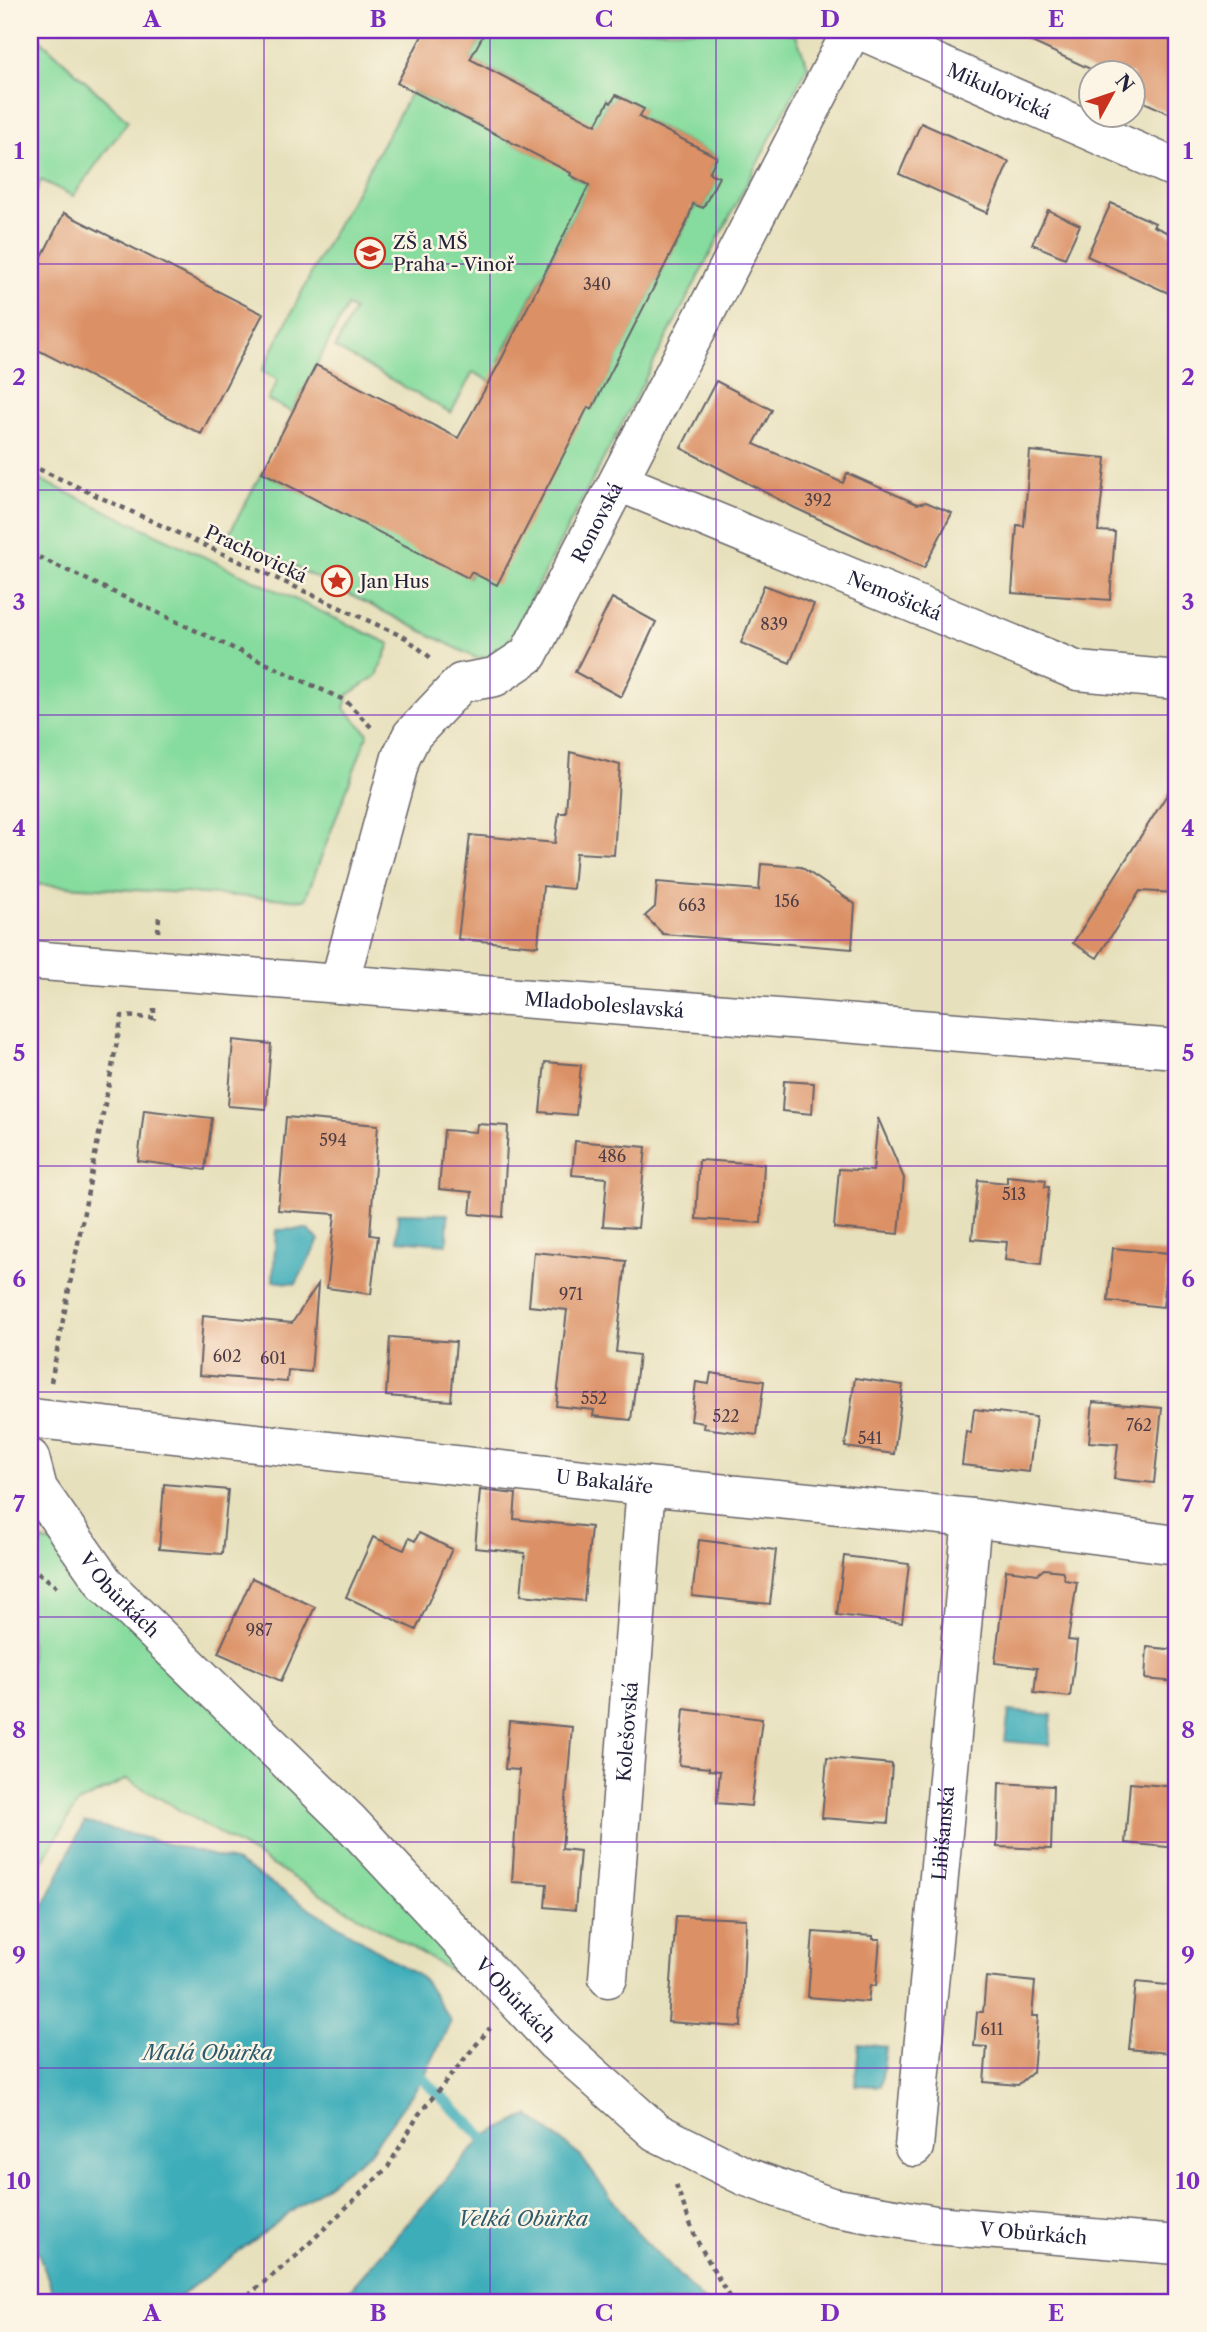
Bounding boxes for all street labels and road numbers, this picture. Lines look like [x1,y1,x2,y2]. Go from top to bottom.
street label: Mikulovická [944,58,1055,124]
street label: Ronovská [566,478,627,566]
street label: Prachovická [201,520,311,588]
street label: Nemošická [844,566,945,625]
street label: Mladoboleslavská [524,987,685,1022]
street label: U Bakaláře [555,1465,654,1498]
street label: V Obůrkách [74,1547,164,1642]
street label: Kolešovská [612,1681,642,1783]
street label: Libišanská [927,1785,959,1882]
street label: V Obůrkách [470,1952,561,2047]
street label: V Obůrkách [978,2217,1088,2249]

